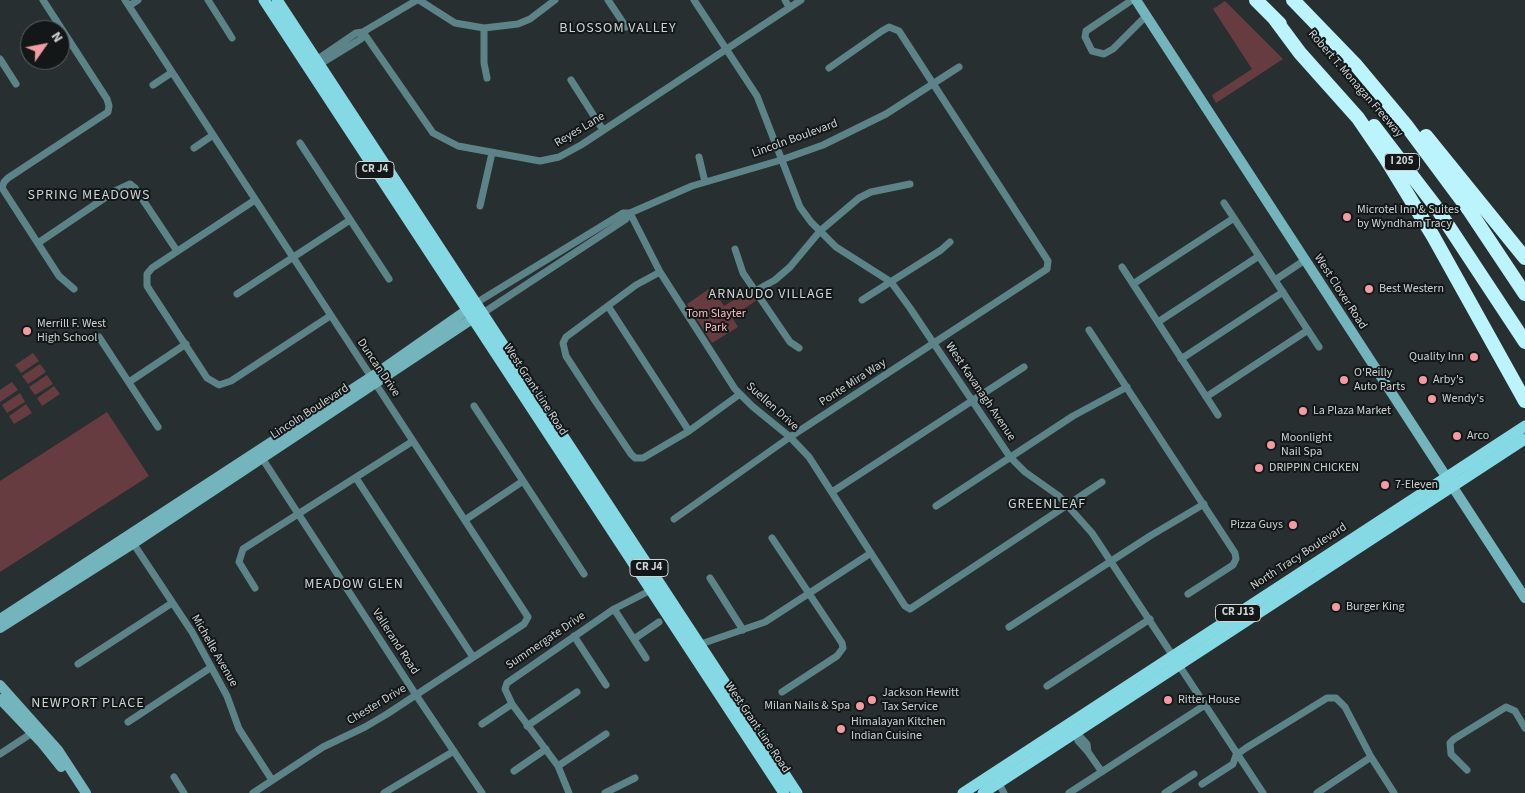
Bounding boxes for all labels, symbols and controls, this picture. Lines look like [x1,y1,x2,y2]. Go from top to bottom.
north arrow [20,20,70,70]
district label: BLOSSOM VALLEY [558,21,678,37]
street label: Robert T. Monagan Freeway [1304,27,1406,141]
text: N [46,28,68,47]
street label: Reyes Lane [552,109,608,151]
street label: Lincoln Boulevard [750,117,840,161]
road number: I 205 [1384,154,1420,170]
road number: CR J4 [356,162,394,178]
district label: SPRING MEADOWS [26,188,152,204]
place label: Microtel Inn & Suites by Wyndham Tracy [1357,203,1459,231]
marker: Microtel Inn & Suites by Wyndham Tracy [1341,211,1353,223]
street label: West Clover Road [1310,252,1370,332]
place label: Best Western [1379,282,1444,296]
marker: Best Western [1363,283,1375,295]
district label: ARNAUDO VILLAGE [707,287,835,303]
park label: Tom Slayter Park [686,307,746,335]
place label: Merrill F. West High School [37,317,106,345]
marker: Merrill F. West High School [21,325,33,337]
street label: Duncan Drive [353,336,403,400]
street label: West Kavanagh Avenue [942,340,1018,444]
street label: West Grant Line Road [500,341,570,439]
place label: Quality Inn [1409,350,1464,364]
marker: Quality Inn [1468,351,1480,363]
street label: Ponte Mira Way [817,356,889,410]
place label: O'Reilly Auto Parts [1354,366,1405,394]
place label: Arby's [1433,373,1464,387]
marker: O'Reilly Auto Parts [1338,374,1350,386]
marker: Arby's [1417,374,1429,386]
street label: Suellen Drive [743,380,801,434]
street label: Lincoln Boulevard [268,381,352,443]
place label: Wendy's [1442,392,1484,406]
marker: Wendy's [1426,393,1438,405]
place label: La Plaza Market [1313,404,1391,418]
marker: La Plaza Market [1297,405,1309,417]
place label: Arco [1467,429,1489,443]
marker: Arco [1451,430,1463,442]
place label: Moonlight Nail Spa [1281,431,1332,459]
marker: Moonlight Nail Spa [1265,439,1277,451]
place label: DRIPPIN CHICKEN [1269,461,1359,475]
marker: DRIPPIN CHICKEN [1253,462,1265,474]
place label: 7-Eleven [1395,478,1438,492]
marker: 7-Eleven [1379,479,1391,491]
district label: GREENLEAF [1007,497,1087,513]
place label: Pizza Guys [1230,518,1283,532]
marker: Pizza Guys [1287,519,1299,531]
street label: North Tracy Boulevard [1248,520,1350,594]
road number: CR J4 [630,560,668,576]
district label: MEADOW GLEN [303,577,405,593]
place label: Burger King [1346,600,1405,614]
marker: Burger King [1330,601,1342,613]
road number: CR J13 [1216,604,1260,622]
street label: Vallerand Road [368,606,422,678]
street label: Summergate Drive [503,609,589,673]
street label: Michelle Avenue [187,612,241,690]
street label: West Grant Line Road [721,680,793,776]
street label: Chester Drive [345,682,409,728]
place label: Jackson Hewitt Tax Service [882,686,959,714]
place label: Ritter House [1178,693,1240,707]
marker: Jackson Hewitt Tax Service [866,694,878,706]
marker: Ritter House [1162,694,1174,706]
district label: NEWPORT PLACE [30,696,146,712]
place label: Milan Nails & Spa [764,699,850,713]
marker: Milan Nails & Spa [854,700,866,712]
place label: Himalayan Kitchen Indian Cuisine [851,715,946,743]
marker: Himalayan Kitchen Indian Cuisine [835,723,847,735]

